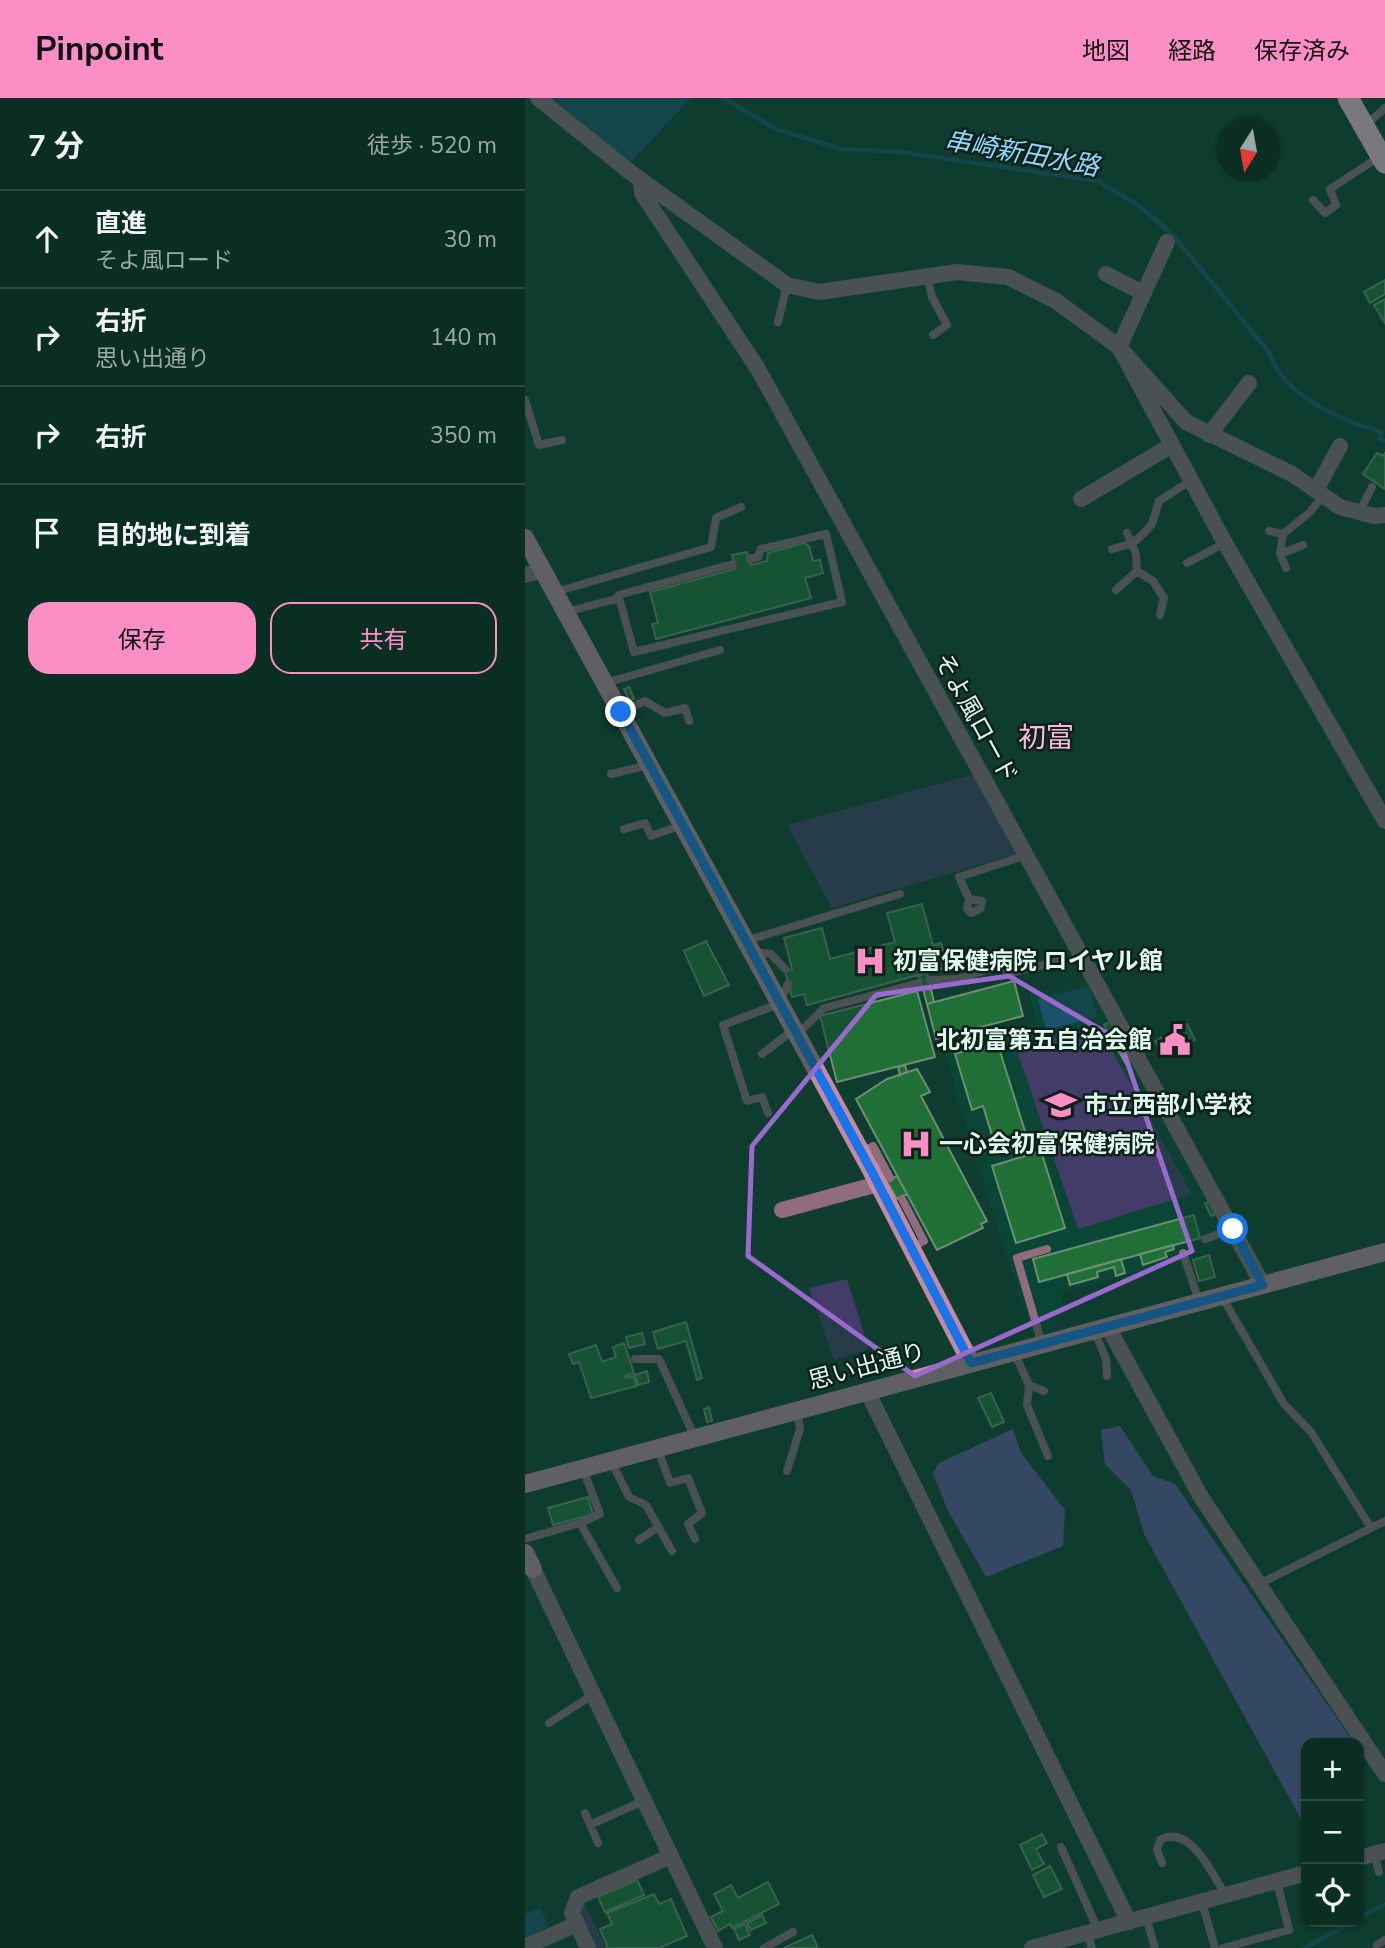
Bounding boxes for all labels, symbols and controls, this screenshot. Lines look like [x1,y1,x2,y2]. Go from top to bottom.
text: Pinpoint [35,27,163,72]
text: 地図 [1082,35,1130,67]
text: 経路 [1168,35,1216,67]
text: 保存済み [1254,35,1350,67]
north arrow [1217,119,1280,182]
water label: 串崎新田水路 [942,123,1104,185]
text: 7 分 [28,126,84,167]
text: 徒歩 · 520 m [367,130,497,161]
text: 直進 [95,206,147,241]
icon: ahead [28,220,66,258]
text: 30 m [444,224,497,255]
text: そよ風ロード [95,245,233,276]
text: 右折 [95,304,147,339]
icon: right [28,318,66,356]
text: 140 m [430,322,497,353]
text: 思い出通り [95,343,210,374]
icon: right [28,416,66,454]
text: 右折 [95,420,147,455]
text: 350 m [430,420,497,451]
icon: arrive [28,514,66,552]
text: 目的地に到着 [95,518,251,553]
button: 保存 [28,602,256,674]
button: 共有 [270,602,497,674]
street label: そよ風ロード [927,647,1025,789]
route end [605,696,636,727]
district label: 初富 [1018,719,1074,757]
hospital icon: 初富保健病院 ロイヤル館 [853,944,887,978]
place label: 初富保健病院 ロイヤル館 [893,945,1163,977]
public building icon: 北初富第五自治会館 [1158,1023,1192,1057]
place label: 北初富第五自治会館 [936,1024,1152,1056]
school or university icon: 市立西部小学校 [1044,1088,1078,1122]
place label: 市立西部小学校 [1084,1089,1252,1121]
hospital icon: 一心会初富保健病院 [899,1127,933,1161]
place label: 一心会初富保健病院 [939,1128,1155,1160]
route start [1217,1213,1248,1244]
street label: 思い出通り [805,1335,929,1397]
map controls [1301,1738,1364,1927]
button: + [1301,1738,1364,1801]
button: − [1301,1801,1364,1864]
button: locate [1301,1864,1364,1927]

